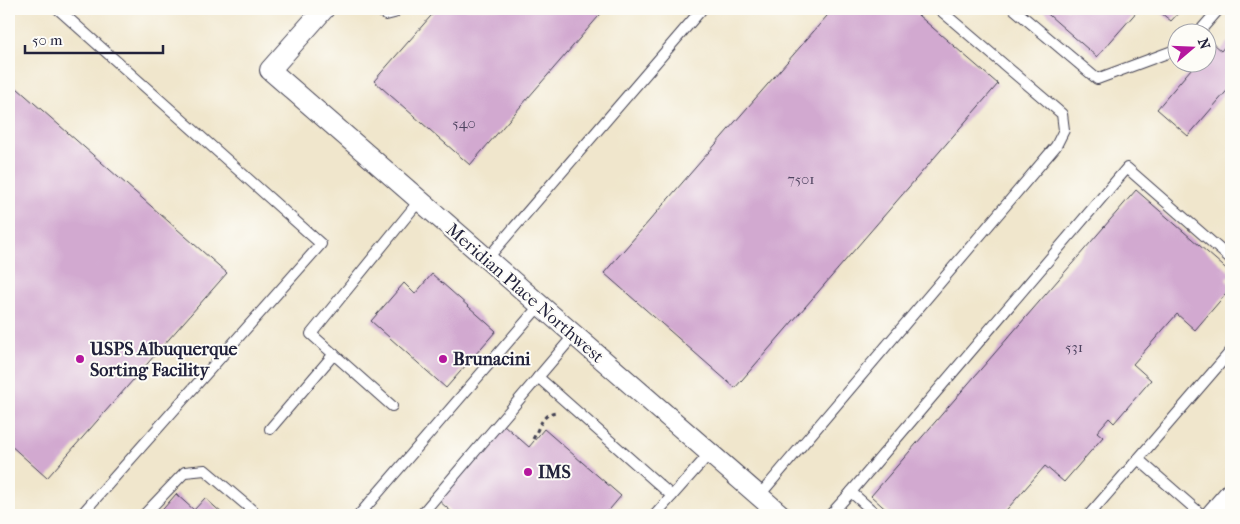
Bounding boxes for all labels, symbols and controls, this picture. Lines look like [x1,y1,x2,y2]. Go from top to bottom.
scale bar [25,22,162,54]
north arrow [1168,22,1218,72]
text: 50 m [32,31,63,49]
text: N [1194,36,1214,52]
house number: 540 [452,114,476,132]
house number: 7501 [787,170,815,188]
street label: Meridian Place Northwest [442,219,608,368]
house number: 531 [1065,338,1083,356]
place label: USPS Albuquerque Sorting Facility [89,339,238,381]
place label: Brunacini [453,349,531,370]
marker: USPS Albuquerque Sorting Facility [74,353,86,365]
marker: Brunacini [437,353,449,365]
place label: IMS [538,462,571,483]
marker: IMS [522,466,534,478]

